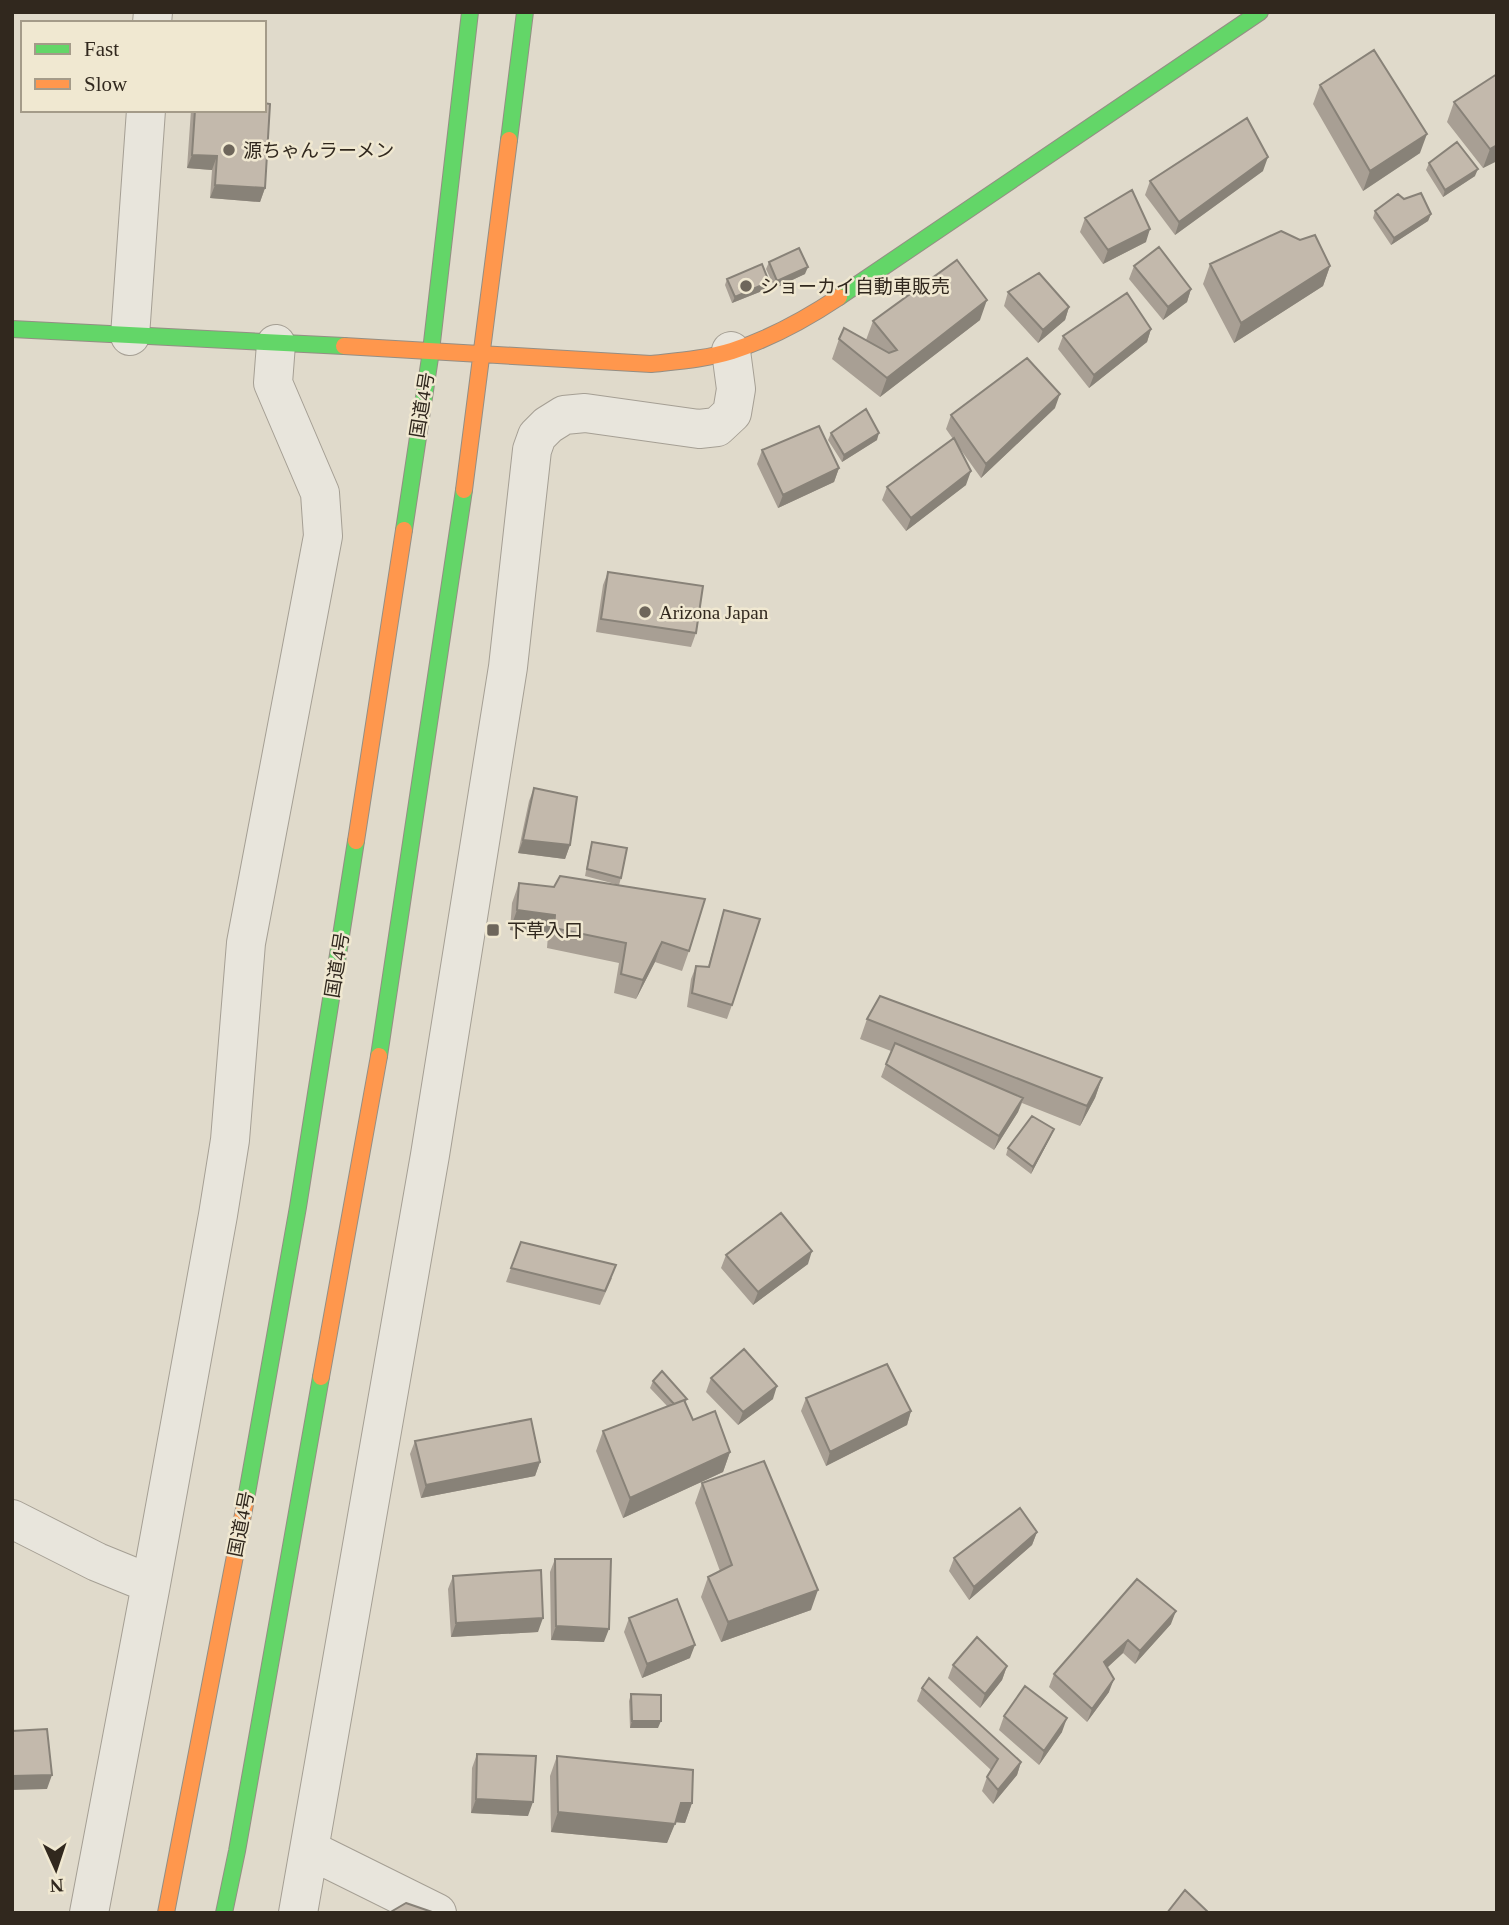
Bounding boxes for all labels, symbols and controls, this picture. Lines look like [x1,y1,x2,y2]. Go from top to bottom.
legend [21,21,266,112]
text: Fast [84,37,119,61]
text: Slow [84,72,128,96]
place label: 源ちゃんラーメン [243,140,394,161]
marker: 源ちゃんラーメン [221,142,237,158]
place label: ショーカイ自動車販売 [760,276,950,297]
marker: ショーカイ自動車販売 [738,278,754,294]
street label: 国道4号 [406,371,438,439]
place label: Arizona Japan [659,602,769,623]
marker: Arizona Japan [637,604,653,620]
place label: 下草入口 [507,920,583,941]
marker: 下草入口 [485,922,501,938]
street label: 国道4号 [321,931,353,999]
street label: 国道4号 [224,1489,258,1559]
north arrow [21,1834,91,1904]
text: N [49,1875,64,1896]

